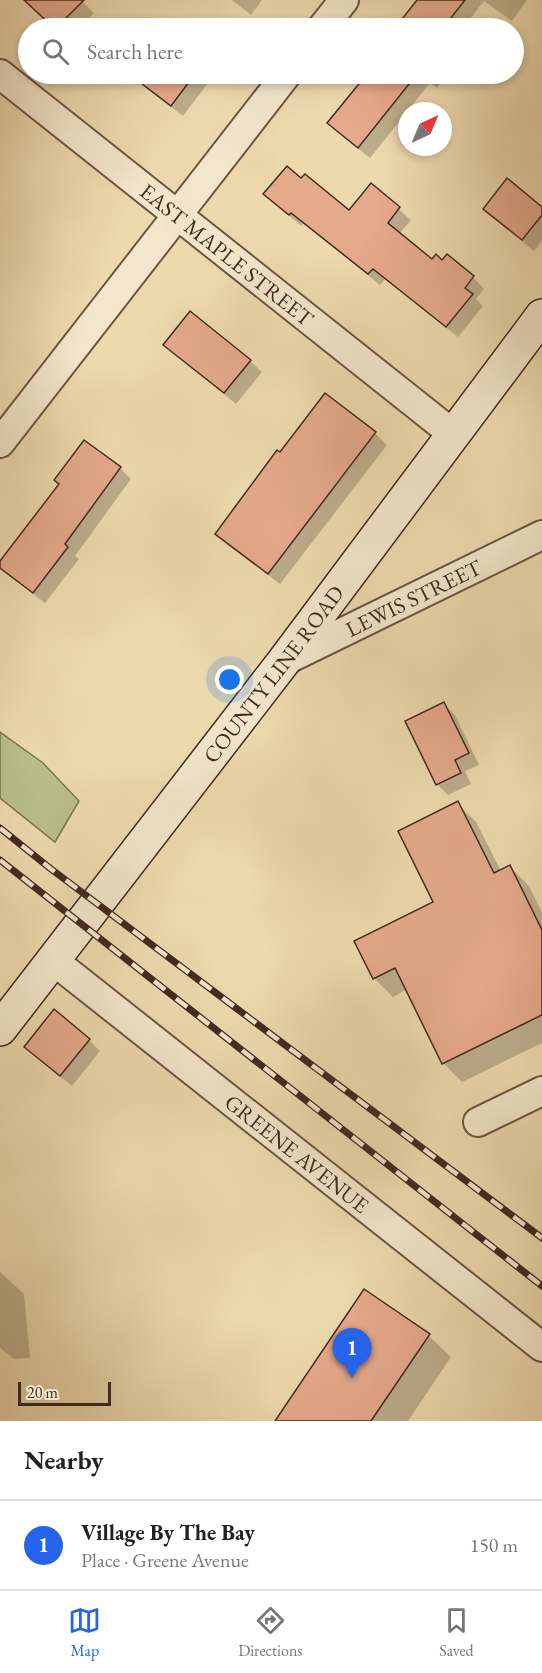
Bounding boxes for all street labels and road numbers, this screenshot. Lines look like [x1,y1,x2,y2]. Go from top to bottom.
street label: EAST MAPLE STREET [134,176,320,333]
street label: LEWIS STREET [341,552,486,643]
street label: COUNTY LINE ROAD [196,579,350,769]
street label: GREENE AVENUE [219,1087,375,1219]

